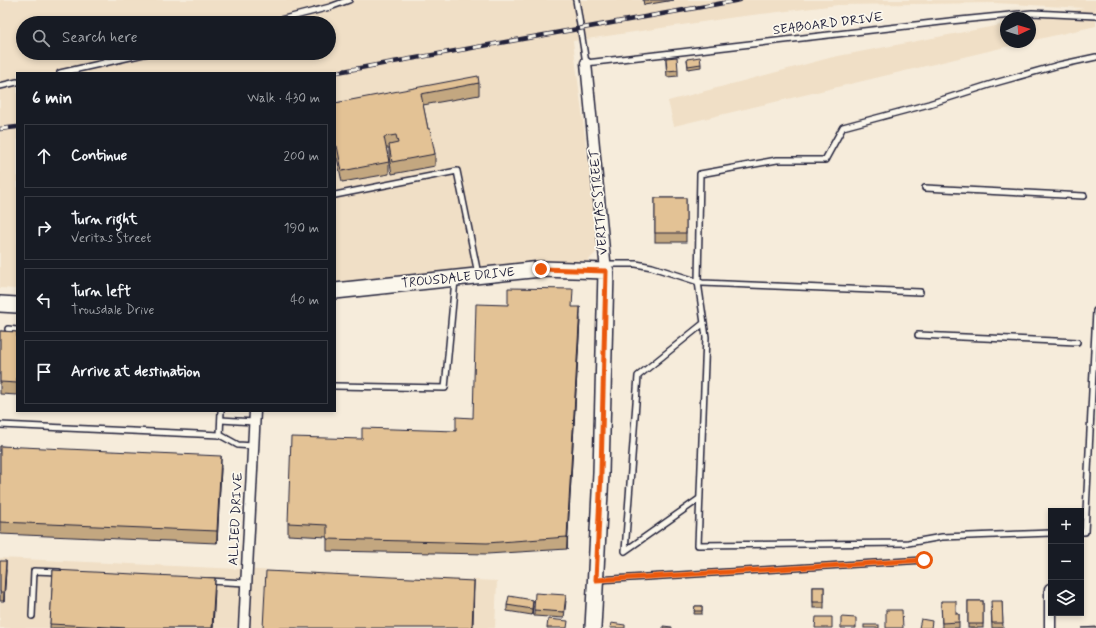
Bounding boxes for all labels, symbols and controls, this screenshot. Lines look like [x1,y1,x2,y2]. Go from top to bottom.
street label: SEABOARD DRIVE [772,9,884,39]
north arrow [1000,12,1036,48]
search box [16,16,336,60]
icon: search [30,27,52,49]
text: Search here [62,28,138,48]
text: 6 min [32,87,72,109]
text: Walk · 430 m [247,90,320,107]
icon: ahead [33,145,55,167]
text: Continue [71,146,127,166]
street label: VERITAS STREET [586,147,612,255]
text: 200 m [284,148,319,165]
text: Turn right [71,210,138,230]
icon: right [33,217,55,239]
text: 190 m [284,220,319,237]
text: Veritas Street [71,230,151,247]
route end [532,260,550,278]
street label: TROUSDALE DRIVE [401,264,516,292]
text: Turn left [71,282,131,302]
icon: left [33,289,55,311]
text: 40 m [290,292,319,309]
text: Trousdale Drive [71,302,154,319]
icon: arrive [33,361,55,383]
text: Arrive at destination [71,362,200,382]
street label: ALLIED DRIVE [225,472,247,566]
map controls [1048,508,1084,616]
button: + [1048,508,1084,544]
button: − [1048,544,1084,580]
route start [915,551,933,569]
button: layers [1048,580,1084,616]

